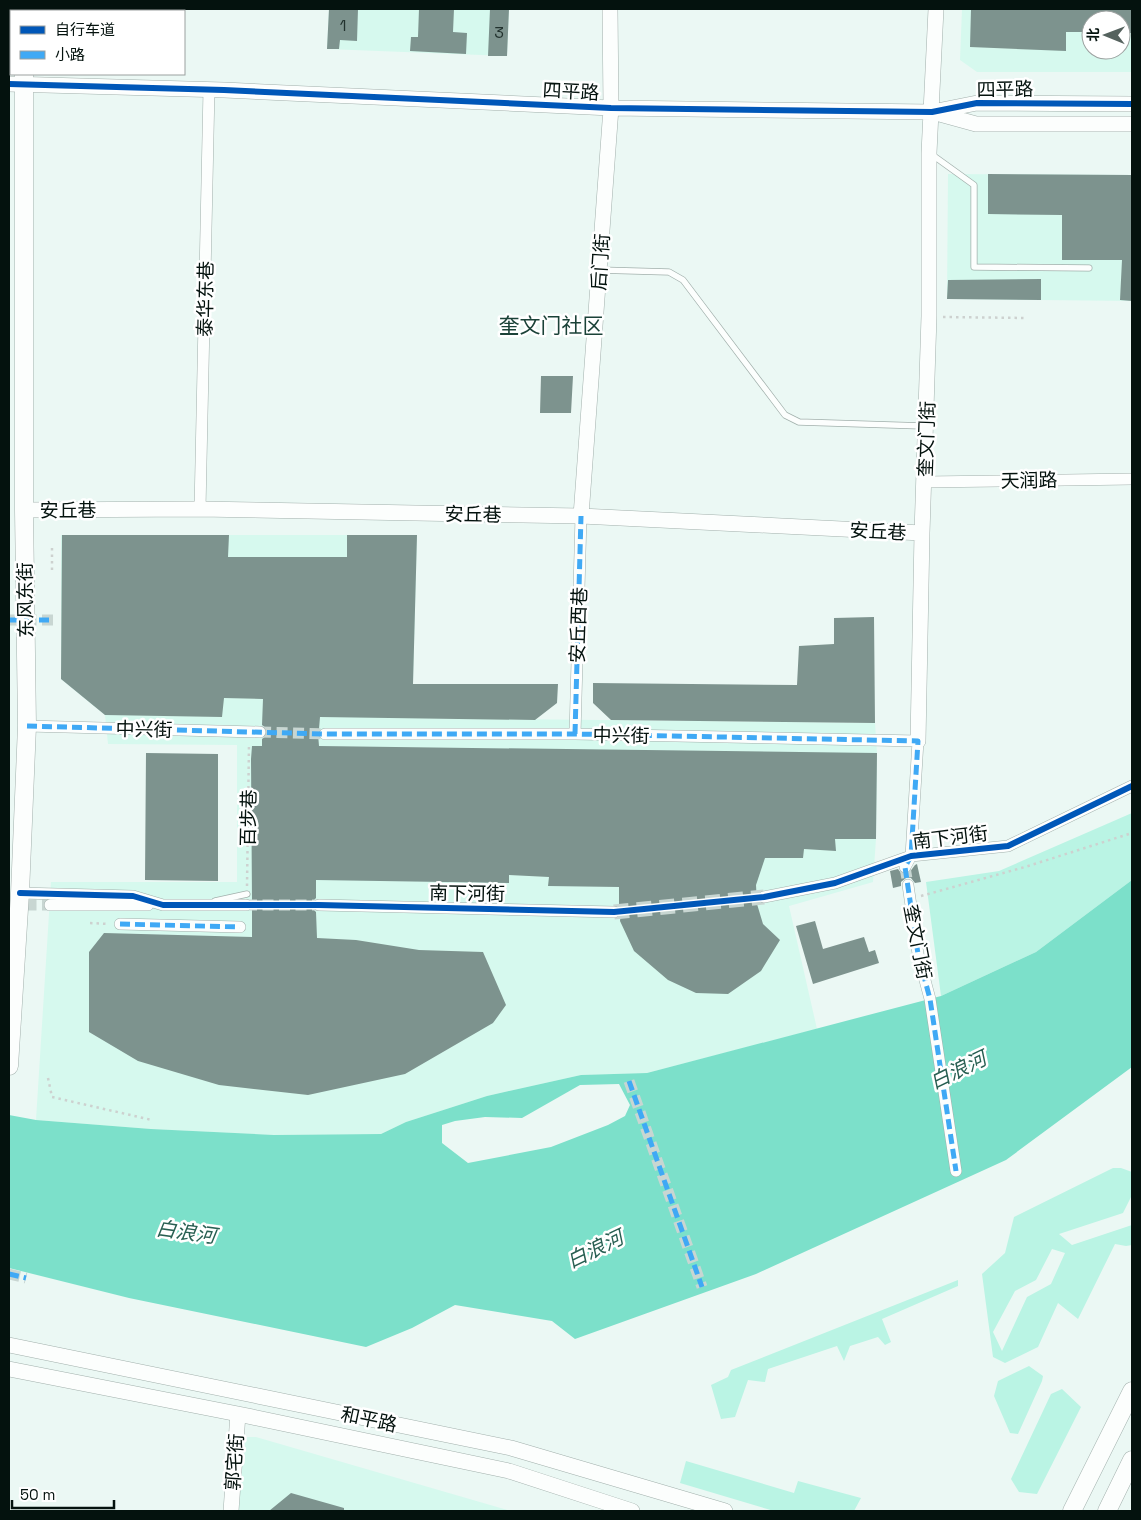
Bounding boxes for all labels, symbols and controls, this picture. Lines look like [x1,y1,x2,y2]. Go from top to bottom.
legend [10,10,185,75]
north arrow [1081,10,1131,60]
house number: 1 [340,15,346,36]
text: 自行车道 [55,20,115,39]
house number: 3 [494,22,504,43]
text: 北 [1084,28,1102,42]
text: 小路 [55,45,85,64]
street label: 四平路 [976,77,1034,102]
street label: 四平路 [542,78,600,105]
street label: 后门街 [586,233,615,291]
street label: 泰华东巷 [192,261,219,337]
district label: 奎文门社区 [499,312,604,339]
street label: 奎文门街 [913,401,940,477]
street label: 天润路 [1000,468,1058,493]
street label: 安丘巷 [39,498,97,523]
street label: 安丘巷 [444,502,502,527]
street label: 安丘巷 [849,518,907,545]
street label: 东风东街 [12,562,39,638]
street label: 安丘西巷 [565,587,592,663]
street label: 中兴街 [115,717,173,742]
street label: 中兴街 [592,723,650,748]
street label: 百步巷 [236,789,261,847]
street label: 南下河街 [911,820,989,855]
street label: 南下河街 [429,880,505,907]
street label: 奎文门街 [898,902,937,982]
water label: 白浪河 [925,1043,994,1095]
water label: 白浪河 [154,1215,221,1250]
water label: 白浪河 [562,1222,631,1274]
street label: 和平路 [338,1401,399,1438]
street label: 郭宅街 [220,1433,249,1491]
scale bar [12,1478,115,1510]
text: 50 m [20,1485,55,1504]

